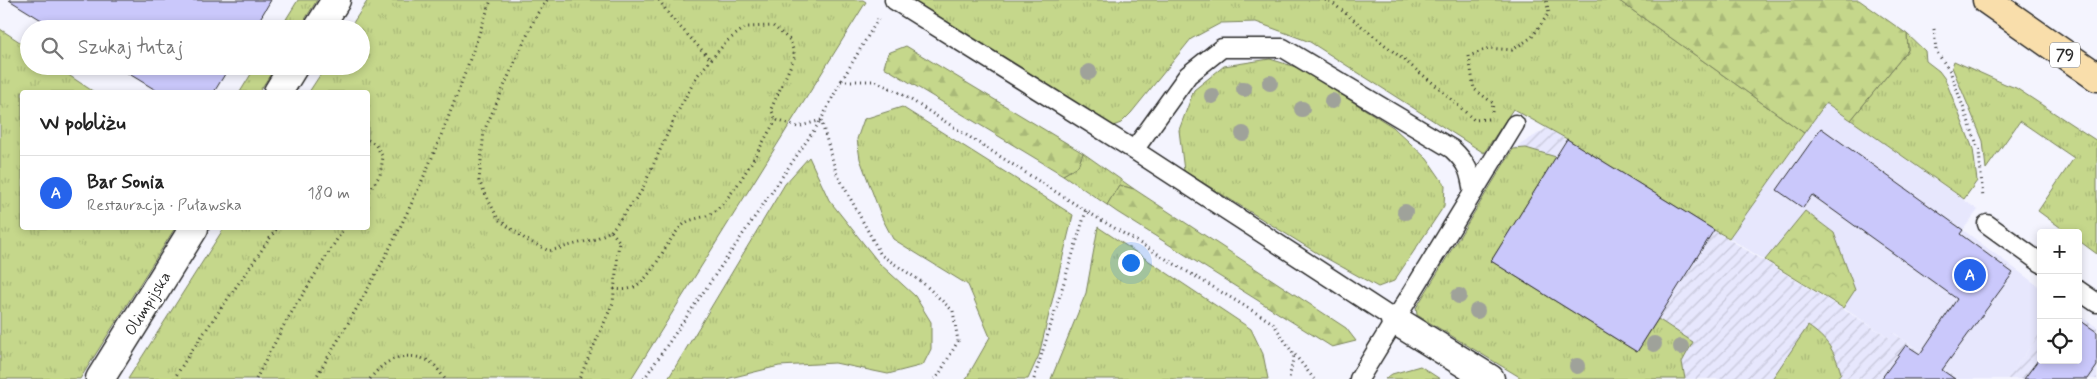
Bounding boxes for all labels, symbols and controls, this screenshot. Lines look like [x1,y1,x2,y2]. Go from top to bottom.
search box [20,20,370,75]
icon: search [38,34,66,62]
text: Szukaj tutaj [78,35,183,60]
road number: 79 [2050,42,2080,68]
text: W pobliżu [40,109,126,137]
text: Bar Sonia [87,170,165,195]
text: A [51,183,61,204]
text: 180 m [307,183,350,204]
text: Restauracja · Puławska [87,195,242,216]
map controls [2037,229,2082,364]
button: + [2037,229,2082,274]
your location [1118,250,1144,276]
pin: A [1954,256,1986,294]
street label: Olimpijska [120,268,176,340]
button: − [2037,274,2082,319]
button: locate [2037,319,2082,364]

